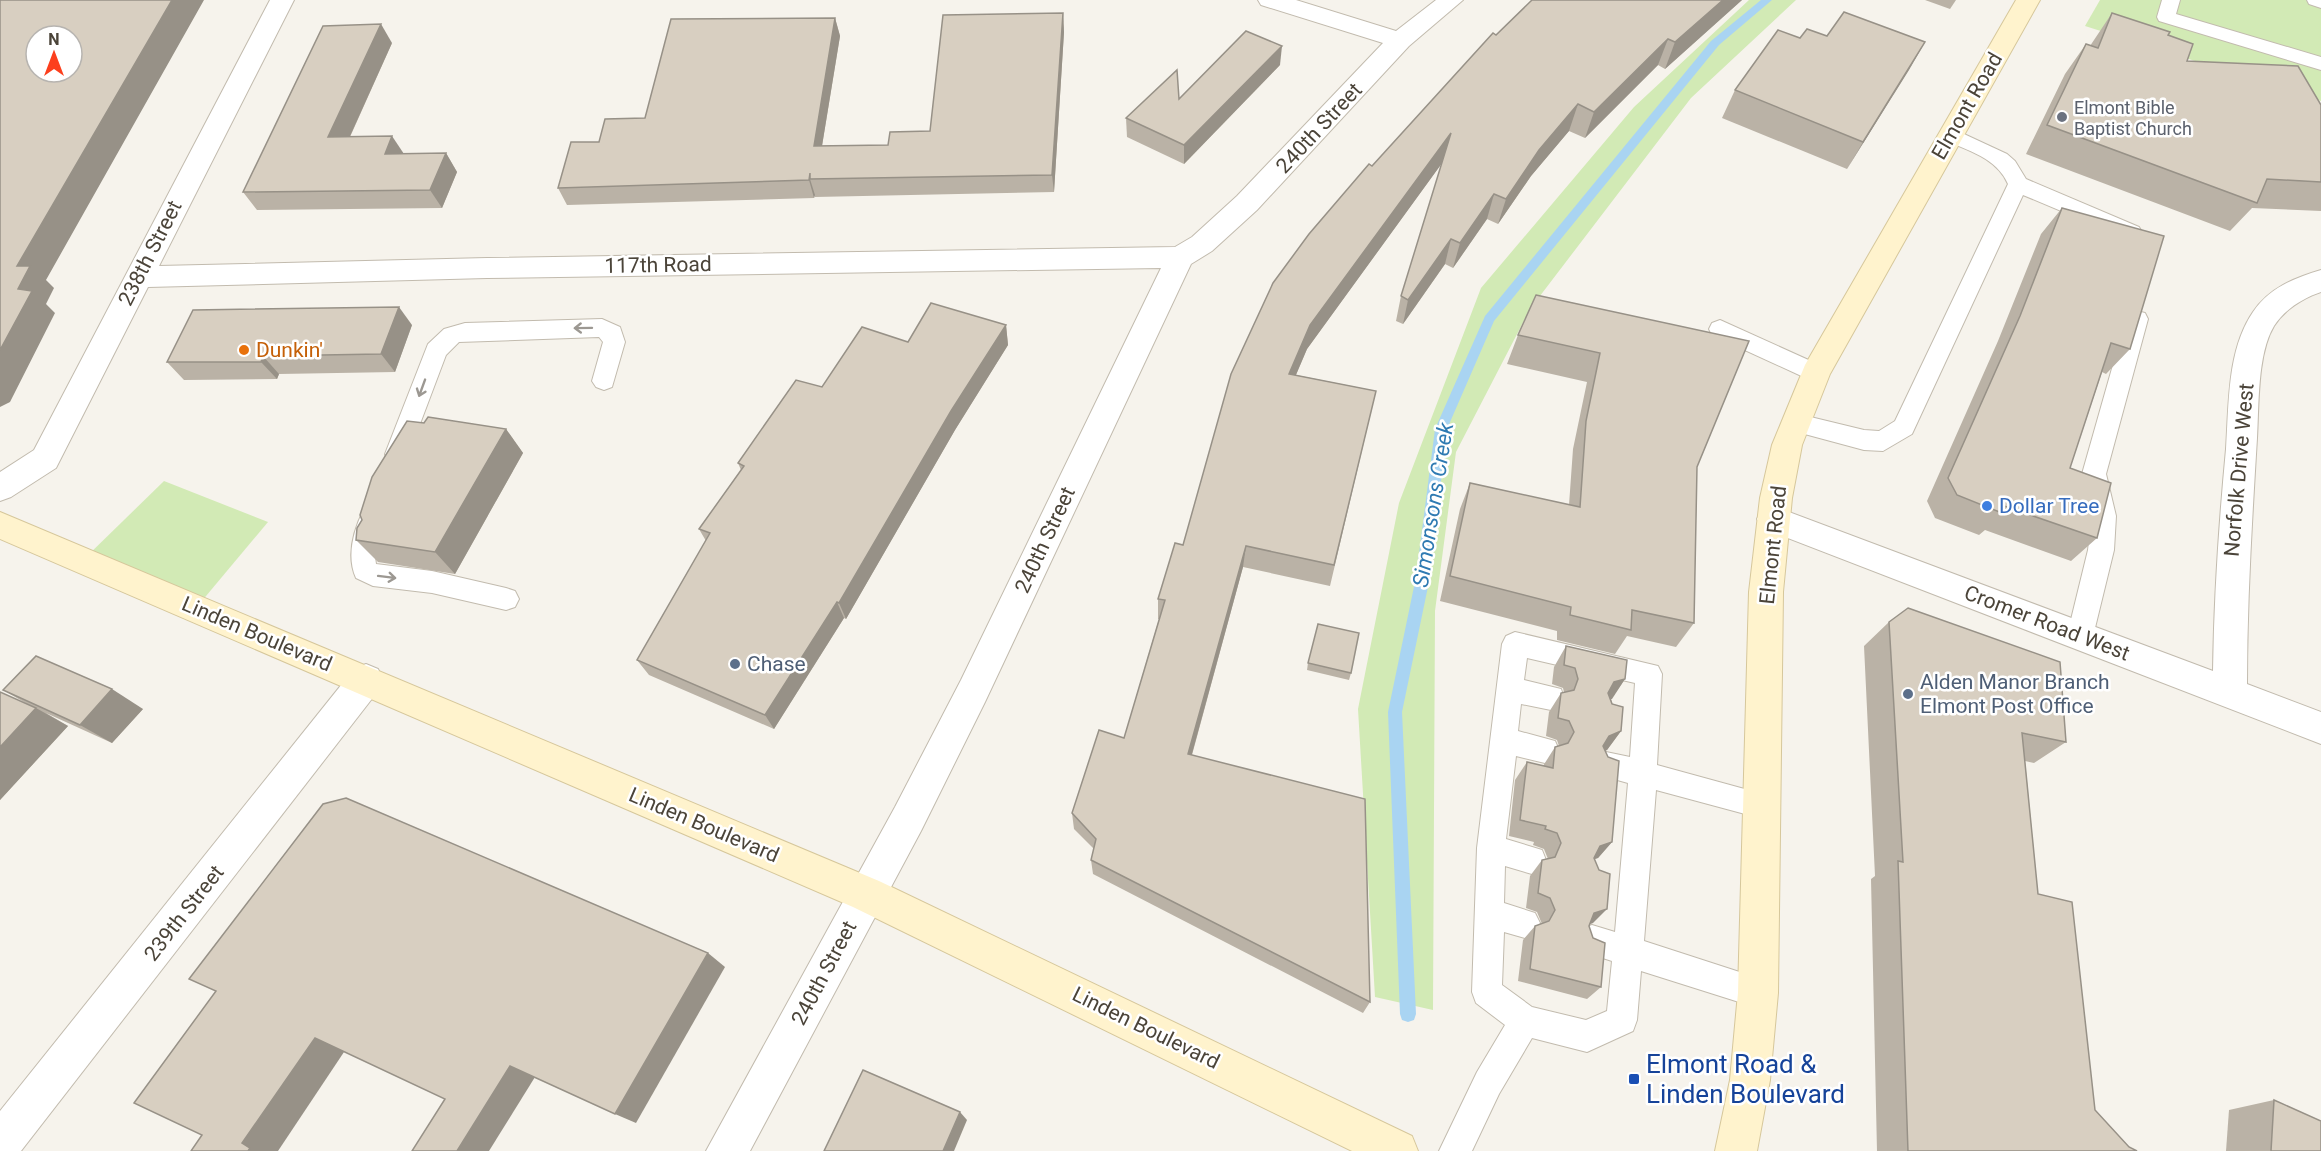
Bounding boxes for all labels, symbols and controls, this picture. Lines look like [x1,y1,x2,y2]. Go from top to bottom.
north arrow [24,24,84,84]
text: N [48,30,60,49]
street label: Elmont Road [1927,48,2007,164]
street label: 240th Street [1271,78,1367,178]
place label: Elmont Bible Baptist Church [2074,97,2192,139]
marker: Elmont Bible Baptist Church [2055,110,2069,124]
street label: 238th Street [113,196,187,309]
street label: 117th Road [604,252,712,278]
one-way arrow [574,323,594,334]
place label: Dunkin' [256,338,323,362]
marker: Dunkin' [237,343,251,357]
one-way arrow [415,378,426,397]
street label: Norfolk Drive West [2219,382,2259,558]
water label: Simonsons Creek [1408,420,1459,589]
street label: 240th Street [1010,483,1080,597]
street label: Elmont Road [1755,484,1791,606]
place label: Dollar Tree [1999,494,2099,518]
marker: Dollar Tree [1980,499,1994,513]
one-way arrow [377,571,396,582]
street label: Cromer Road West [1961,580,2133,666]
street label: Linden Boulevard [178,592,336,676]
place label: Chase [747,652,806,676]
marker: Chase [728,657,742,671]
place label: Alden Manor Branch Elmont Post Office [1920,670,2110,718]
marker: Alden Manor Branch Elmont Post Office [1901,687,1915,701]
street label: Linden Boulevard [625,783,783,867]
street label: 239th Street [139,860,229,965]
street label: 240th Street [787,917,862,1029]
street label: Linden Boulevard [1068,982,1224,1074]
place label: Elmont Road & Linden Boulevard [1646,1049,1845,1109]
marker: Elmont Road & Linden Boulevard [1627,1072,1641,1086]

